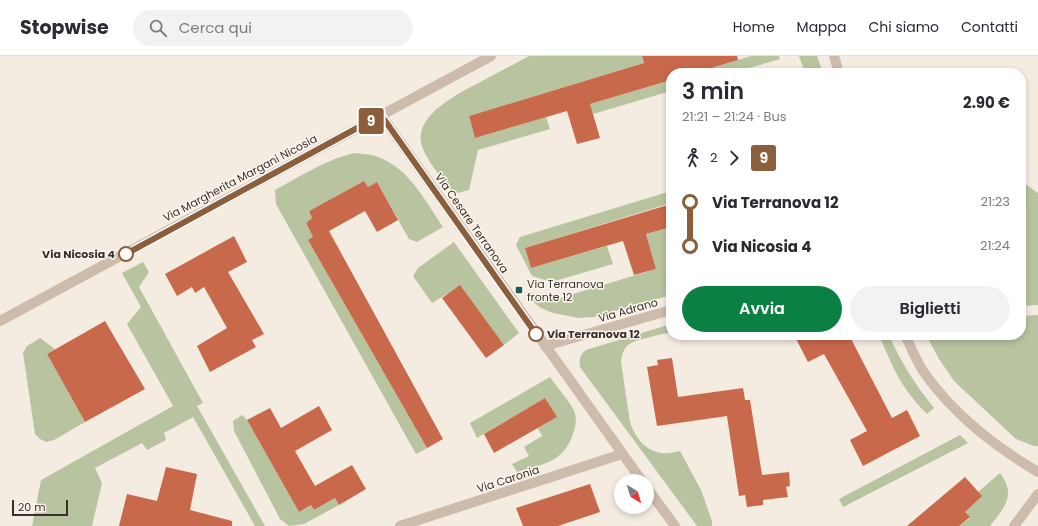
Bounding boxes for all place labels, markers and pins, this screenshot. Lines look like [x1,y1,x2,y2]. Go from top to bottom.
place label: Via Nicosia 4 [42,246,116,262]
marker: Via Nicosia 4 [118,246,134,262]
place label: Via Terranova fronte 12 [527,276,604,305]
marker: Via Terranova fronte 12 [514,285,524,295]
marker: Via Terranova 12 [528,326,544,342]
place label: Via Terranova 12 [547,326,640,342]

